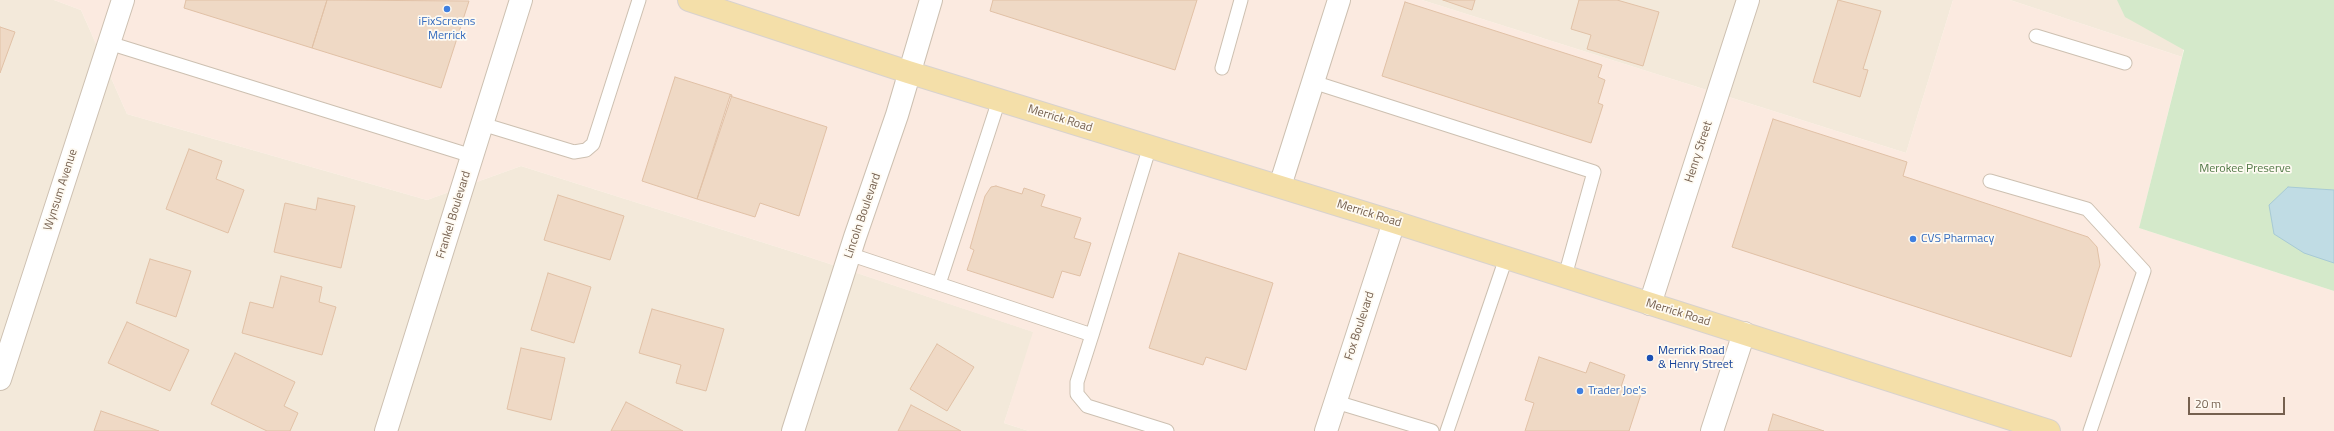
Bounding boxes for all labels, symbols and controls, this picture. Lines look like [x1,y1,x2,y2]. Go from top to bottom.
marker: iFixScreens Merrick [442,4,452,14]
place label: iFixScreens Merrick [419,15,475,43]
street label: Merrick Road [1026,102,1094,136]
street label: Henry Street [1682,119,1716,185]
street label: Wynsum Avenue [41,147,81,233]
park label: Merokee Preserve [2199,162,2291,176]
street label: Frankel Boulevard [434,170,474,260]
street label: Lincoln Boulevard [842,172,884,260]
street label: Merrick Road [1335,197,1403,231]
place label: CVS Pharmacy [1921,232,1994,246]
marker: CVS Pharmacy [1908,234,1918,244]
street label: Fox Boulevard [1342,290,1378,362]
street label: Merrick Road [1644,296,1712,330]
place label: Merrick Road & Henry Street [1658,344,1733,372]
marker: Merrick Road & Henry Street [1645,353,1655,363]
place label: Trader Joe's [1588,384,1646,398]
marker: Trader Joe's [1575,386,1585,396]
scale bar [2190,389,2287,415]
text: 20 m [2195,394,2221,413]

